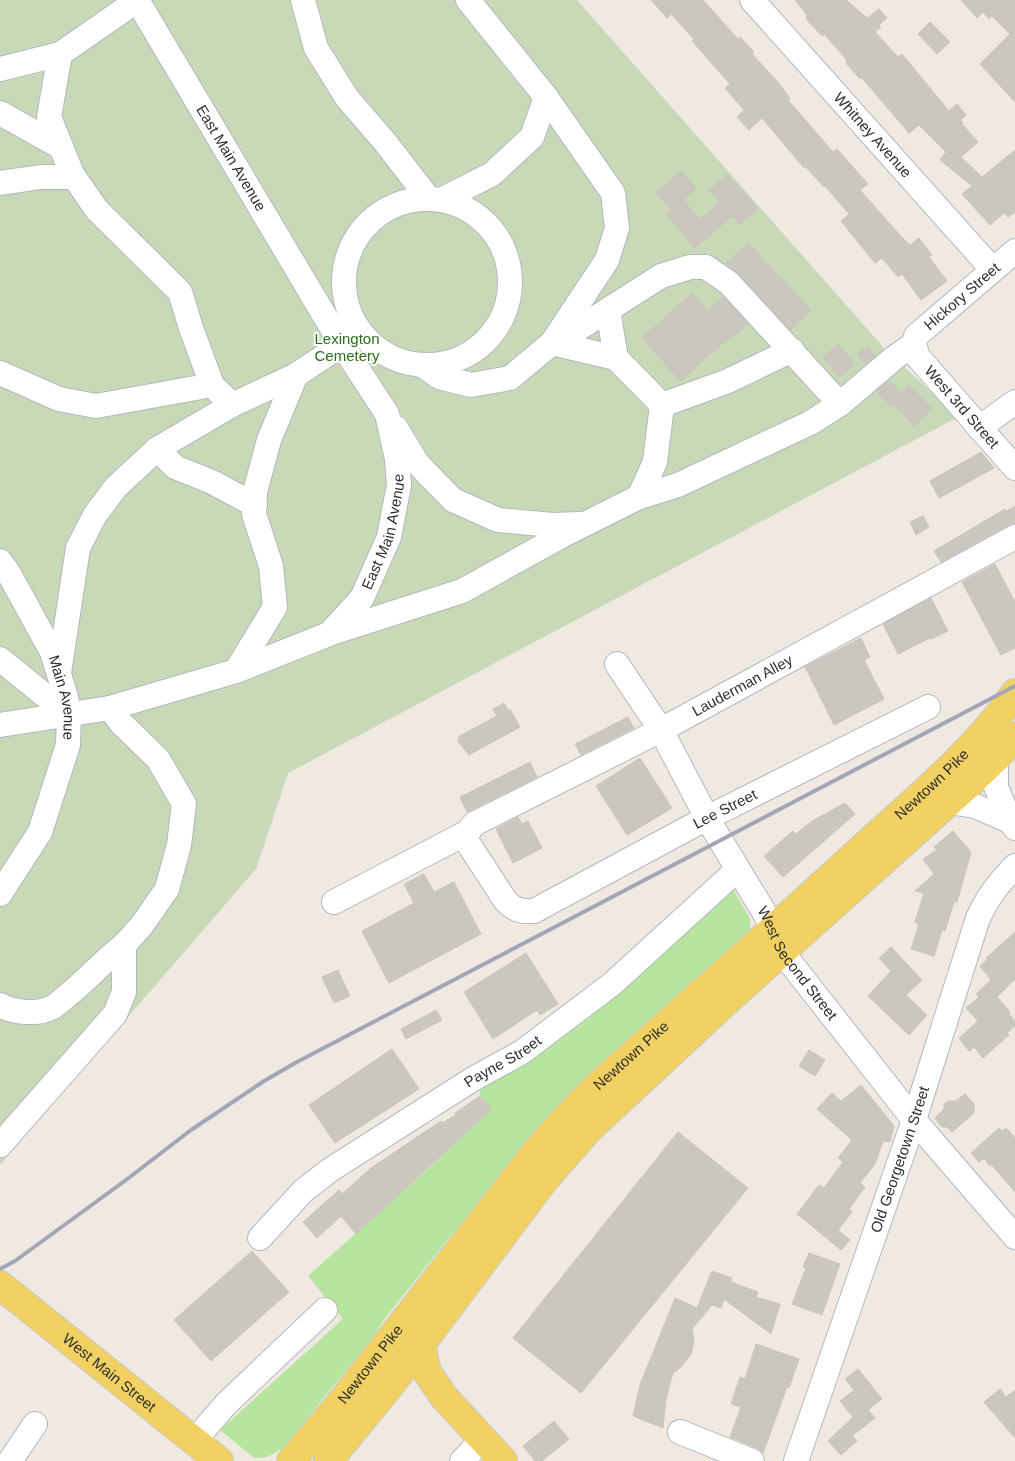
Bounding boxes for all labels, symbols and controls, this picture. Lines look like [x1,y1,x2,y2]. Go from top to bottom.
street label: Whitney Avenue [831,89,915,181]
street label: East Main Avenue [193,102,270,214]
street label: Hickory Street [920,258,1004,333]
park label: Lexington Cemetery [314,330,380,364]
street label: West 3rd Street [921,362,1003,452]
street label: East Main Avenue [358,473,407,592]
street label: Lauderman Alley [689,651,796,719]
street label: Main Avenue [46,653,78,740]
street label: Newtown Pike [891,745,972,823]
street label: Lee Street [690,785,760,832]
street label: West Second Street [754,903,842,1024]
street label: Newtown Pike [590,1017,672,1093]
street label: Payne Street [461,1031,545,1090]
street label: Old Georgetown Street [867,1083,932,1235]
street label: Newtown Pike [334,1321,406,1407]
street label: West Main Street [59,1330,160,1415]

